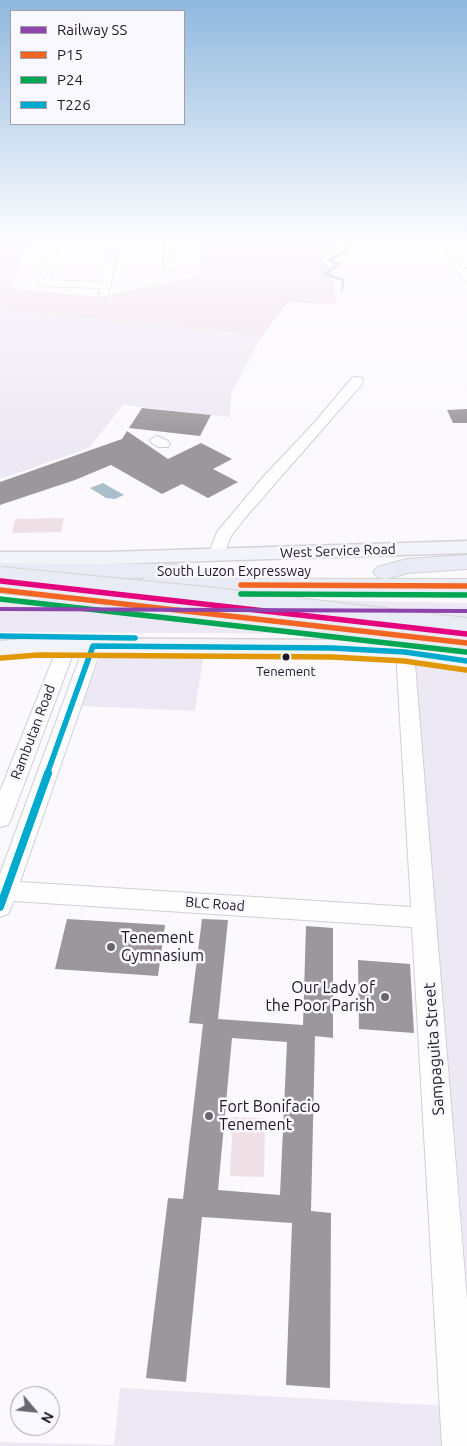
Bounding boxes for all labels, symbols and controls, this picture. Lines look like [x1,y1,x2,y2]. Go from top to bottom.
legend [10,10,185,125]
text: Railway SS [57,21,127,38]
text: P15 [57,46,83,63]
text: P24 [57,71,83,88]
text: T226 [57,96,91,113]
street label: West Service Road [280,541,396,561]
street label: South Luzon Expressway [157,563,311,579]
marker: Tenement [281,652,291,662]
place label: Tenement [256,664,316,680]
street label: Rambutan Road [7,682,59,782]
street label: BLC Road [185,894,245,914]
place label: Tenement Gymnasium [121,928,204,966]
marker: Tenement Gymnasium [105,941,117,953]
place label: Our Lady of the Poor Parish [266,978,375,1016]
street label: Sampaguita Street [420,982,448,1116]
marker: Our Lady of the Poor Parish [379,991,391,1003]
place label: Fort Bonifacio Tenement [219,1097,320,1135]
marker: Fort Bonifacio Tenement [203,1110,215,1122]
north arrow [10,1386,60,1436]
text: N [38,1409,57,1426]

